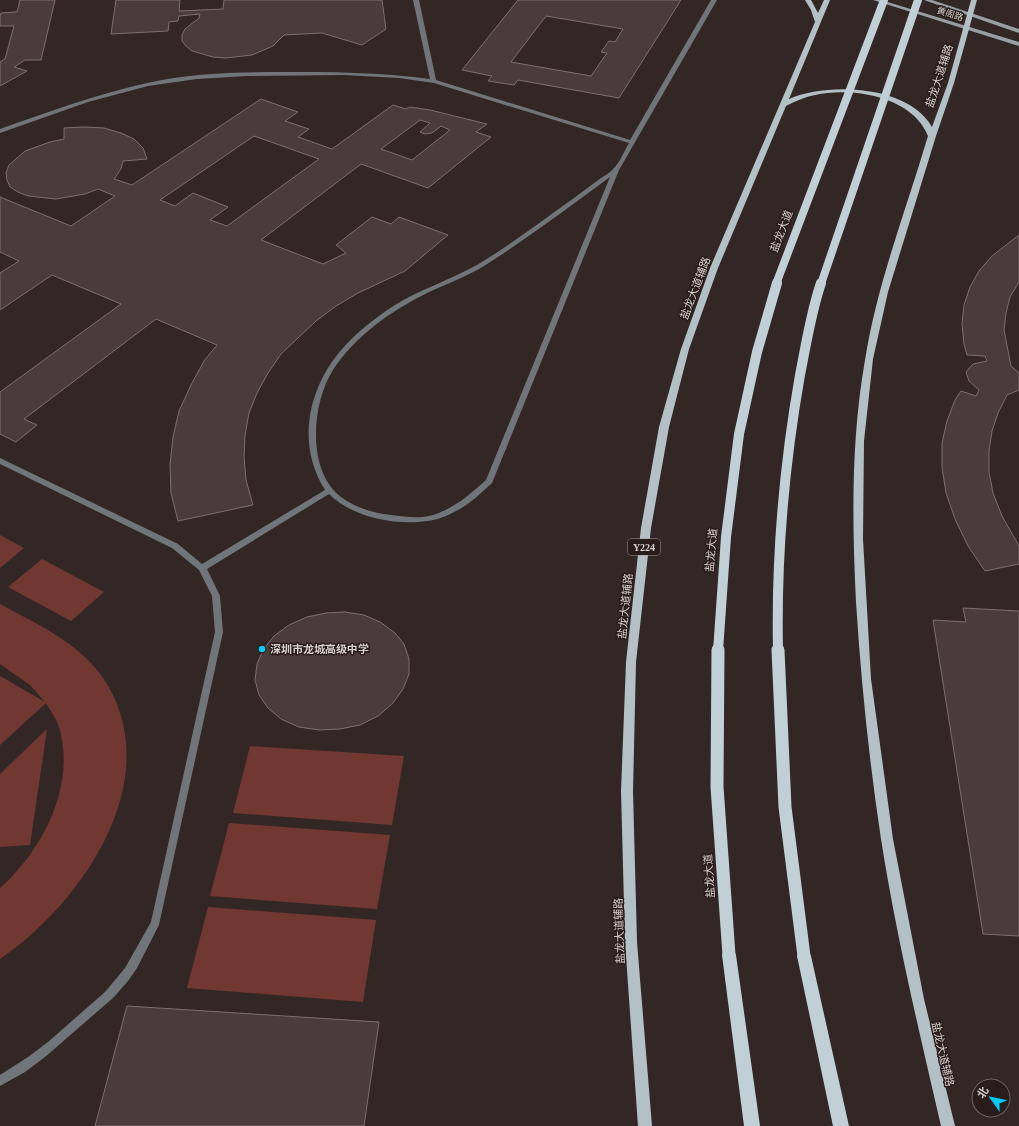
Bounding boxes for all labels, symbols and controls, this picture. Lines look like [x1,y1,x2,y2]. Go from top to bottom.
street label: 黄阁路 [936,5,964,23]
street label: 盐龙大道辅路 [923,43,955,109]
street label: 盐龙大道 [768,208,794,254]
street label: 盐龙大道辅路 [678,255,712,321]
street label: 盐龙大道 [703,528,719,572]
road number: Y224 [628,539,660,555]
street label: 盐龙大道辅路 [616,573,634,639]
place label: 深圳市龙城高级中学 [270,643,369,655]
marker: 深圳市龙城高级中学 [257,644,267,654]
street label: 盐龙大道 [701,854,717,898]
street label: 盐龙大道辅路 [612,898,626,964]
street label: 盐龙大道辅路 [930,1020,956,1088]
north arrow [971,1078,1011,1118]
text: 北 [975,1085,991,1100]

